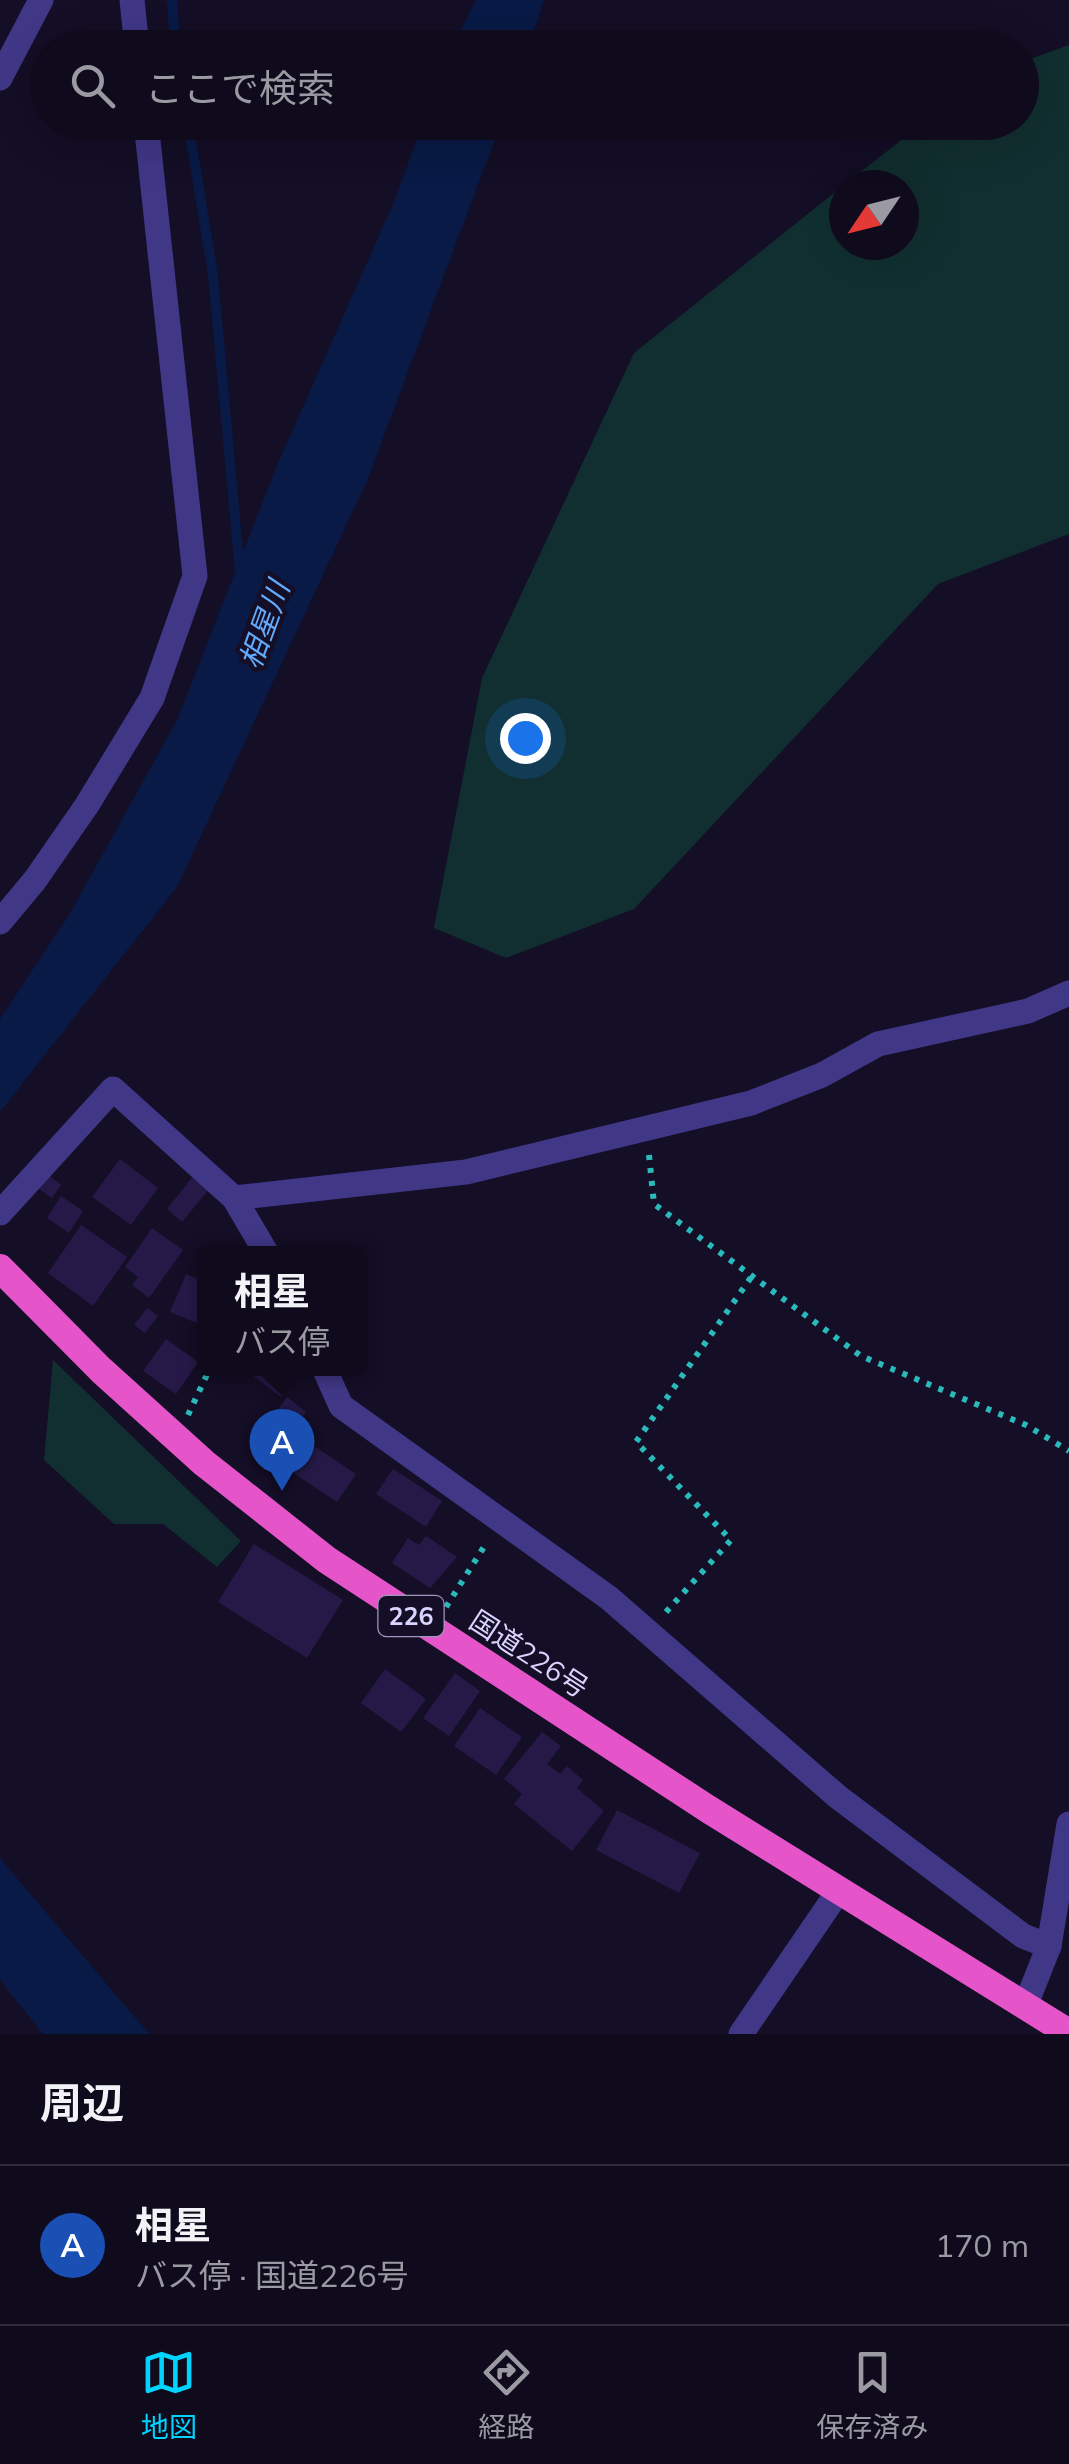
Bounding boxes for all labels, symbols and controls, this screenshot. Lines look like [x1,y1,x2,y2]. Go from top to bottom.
search box [30,30,1039,140]
icon: search [65,58,120,113]
text: ここで検索 [145,64,335,112]
north arrow [829,170,919,260]
water label: 相星川 [231,573,298,673]
your location [500,713,551,764]
popup [197,1246,367,1376]
text: 相星 [234,1267,310,1315]
text: バス停 [234,1321,330,1361]
pin: A [250,1408,314,1491]
road number: 226 [378,1596,444,1636]
street label: 国道226号 [463,1602,595,1705]
text: 周辺 [40,2076,124,2129]
text: 相星 [135,2201,211,2249]
text: A [60,2225,85,2265]
text: 170 m [935,2225,1029,2265]
text: バス停 · 国道226号 [135,2255,409,2295]
tab: 地図 [141,2345,197,2445]
tab: 経路 [478,2345,534,2445]
tab: 保存済み [816,2345,928,2445]

